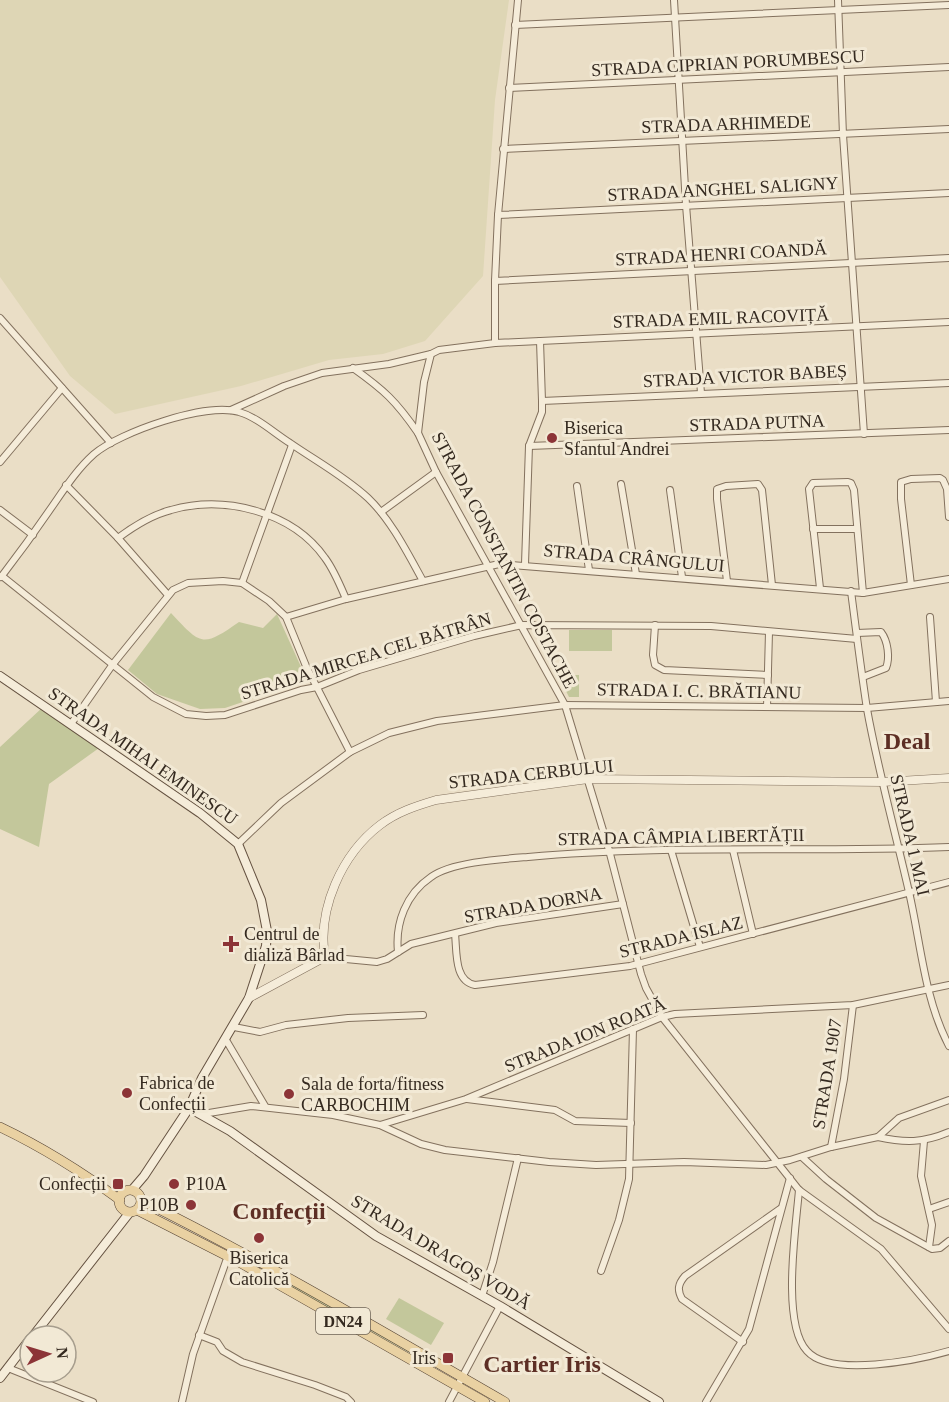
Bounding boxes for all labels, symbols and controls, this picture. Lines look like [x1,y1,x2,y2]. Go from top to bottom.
street label: STRADA CIPRIAN PORUMBESCU [591,46,865,80]
street label: STRADA ARHIMEDE [641,111,811,137]
street label: STRADA ANGHEL SALIGNY [607,173,839,205]
street label: STRADA HENRI COANDĂ [615,238,827,270]
street label: STRADA EMIL RACOVIȚĂ [613,304,829,332]
street label: STRADA VICTOR BABEȘ [642,361,848,391]
street label: STRADA PUTNA [689,411,825,435]
place label: Biserica Sfantul Andrei [564,418,670,459]
street label: STRADA CONSTANTIN COSTACHE [428,429,580,691]
marker: Biserica Sfantul Andrei [545,431,559,445]
street label: STRADA CRÂNGULUI [543,539,725,576]
street label: STRADA MIRCEA CEL BĂTRÂN [238,607,494,704]
street label: STRADA I. C. BRĂTIANU [597,679,801,703]
street label: STRADA MIHAI EMINESCU [45,683,241,829]
district label: Deal [884,728,931,754]
street label: STRADA CERBULUI [448,755,614,793]
street label: STRADA 1 MAI [886,772,934,898]
street label: STRADA CÂMPIA LIBERTĂȚII [557,824,805,849]
street label: STRADA DORNA [463,883,603,927]
street label: STRADA ISLAZ [617,912,745,962]
place label: Centrul de dializă Bârlad [244,924,344,965]
marker: Centrul de dializă Bârlad [222,935,240,953]
street label: STRADA ION ROATĂ [502,994,668,1076]
street label: STRADA 1907 [808,1017,846,1131]
place label: Fabrica de Confecții [139,1073,214,1114]
place label: Sala de forta/fitness CARBOCHIM [301,1074,444,1115]
marker: Fabrica de Confecții [120,1086,134,1100]
marker: Sala de forta/fitness CARBOCHIM [282,1087,296,1101]
place label: Confecții [39,1174,106,1194]
place label: P10A [186,1174,227,1194]
marker: Confecții [111,1177,125,1191]
marker: P10A [167,1177,181,1191]
street label: STRADA DRAGOȘ VODĂ [348,1190,534,1314]
place label: P10B [139,1195,179,1215]
marker: P10B [184,1198,198,1212]
district label: Confecții [232,1198,326,1225]
marker: Biserica Catolică [252,1231,266,1245]
place label: Biserica Catolică [229,1248,289,1289]
road number: DN24 [316,1308,370,1334]
north arrow [18,1324,78,1384]
text: N [54,1347,71,1360]
place label: Iris [412,1348,436,1368]
marker: Iris [441,1351,455,1365]
district label: Cartier Iris [483,1351,601,1377]

